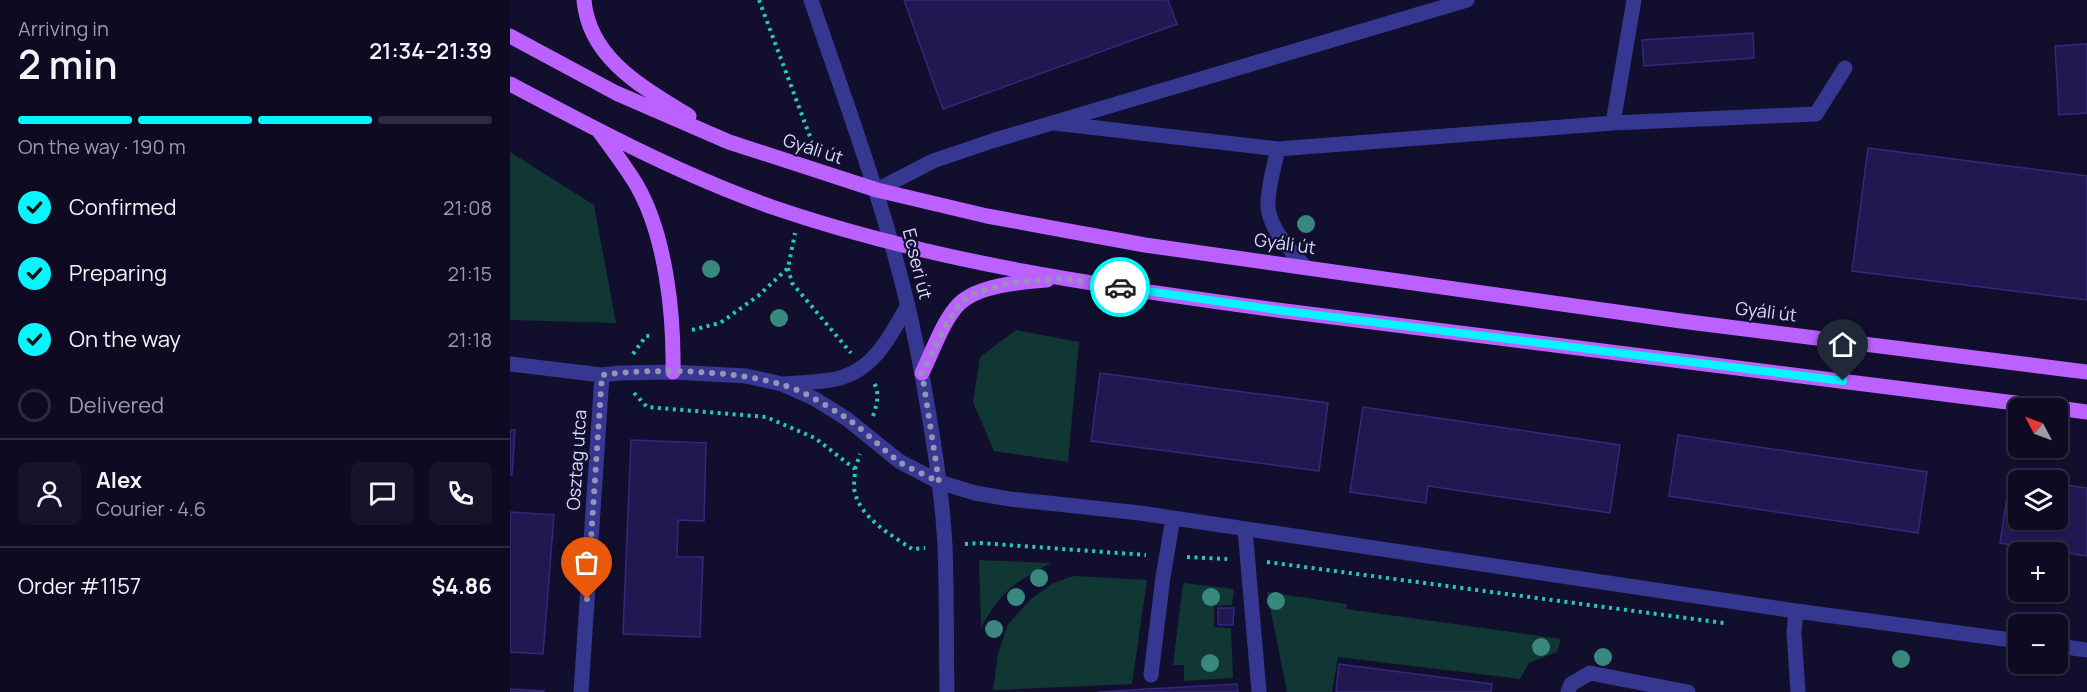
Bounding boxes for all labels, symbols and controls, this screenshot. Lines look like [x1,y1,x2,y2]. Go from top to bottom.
text: Arriving in [18,15,109,42]
text: 21:34–21:39 [369,36,492,66]
text: 2 min [18,37,117,91]
street label: Gyáli út [780,127,846,169]
text: On the way · 190 m [18,133,186,160]
icon: check [18,191,51,224]
text: Confirmed [69,192,177,222]
text: 21:08 [443,194,492,221]
street label: Ecseri út [898,226,938,302]
street label: Gyáli út [1253,227,1317,259]
icon: check [18,257,51,290]
courier [1090,257,1150,317]
text: Preparing [69,258,167,288]
text: 21:15 [447,260,492,287]
icon: car [1104,271,1137,304]
street label: Gyáli út [1734,295,1798,327]
pin [1817,319,1868,381]
icon: check [18,323,51,356]
text: On the way [69,324,181,354]
text: 21:18 [447,326,492,353]
icon: home [1826,328,1859,361]
text: Delivered [69,390,164,420]
north arrow [2008,398,2068,458]
map controls [2008,398,2068,674]
street label: Osztag utca [561,409,591,511]
button: person [18,462,81,525]
button: chat [351,462,414,525]
button: phone [429,462,492,525]
text: Alex [96,465,142,495]
button: layers [2008,470,2068,530]
text: Courier · 4.6 [96,495,206,522]
pin [561,537,612,599]
button: + [2008,542,2068,602]
icon: bag [570,546,603,579]
text: Order #1157 [18,571,141,601]
text: $4.86 [431,571,492,601]
button: − [2008,614,2068,674]

